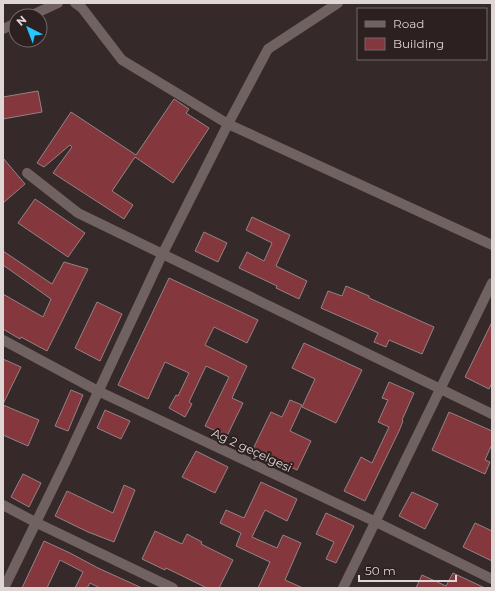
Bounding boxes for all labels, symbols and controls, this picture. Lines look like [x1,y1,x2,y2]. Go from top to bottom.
north arrow [8,8,48,48]
legend [357,8,487,60]
text: N [13,12,29,29]
text: Road [393,16,424,31]
text: Building [393,36,444,51]
street label: Ag 2 geçelgesi [209,425,295,475]
scale bar [359,557,456,583]
text: 50 m [365,563,396,578]

